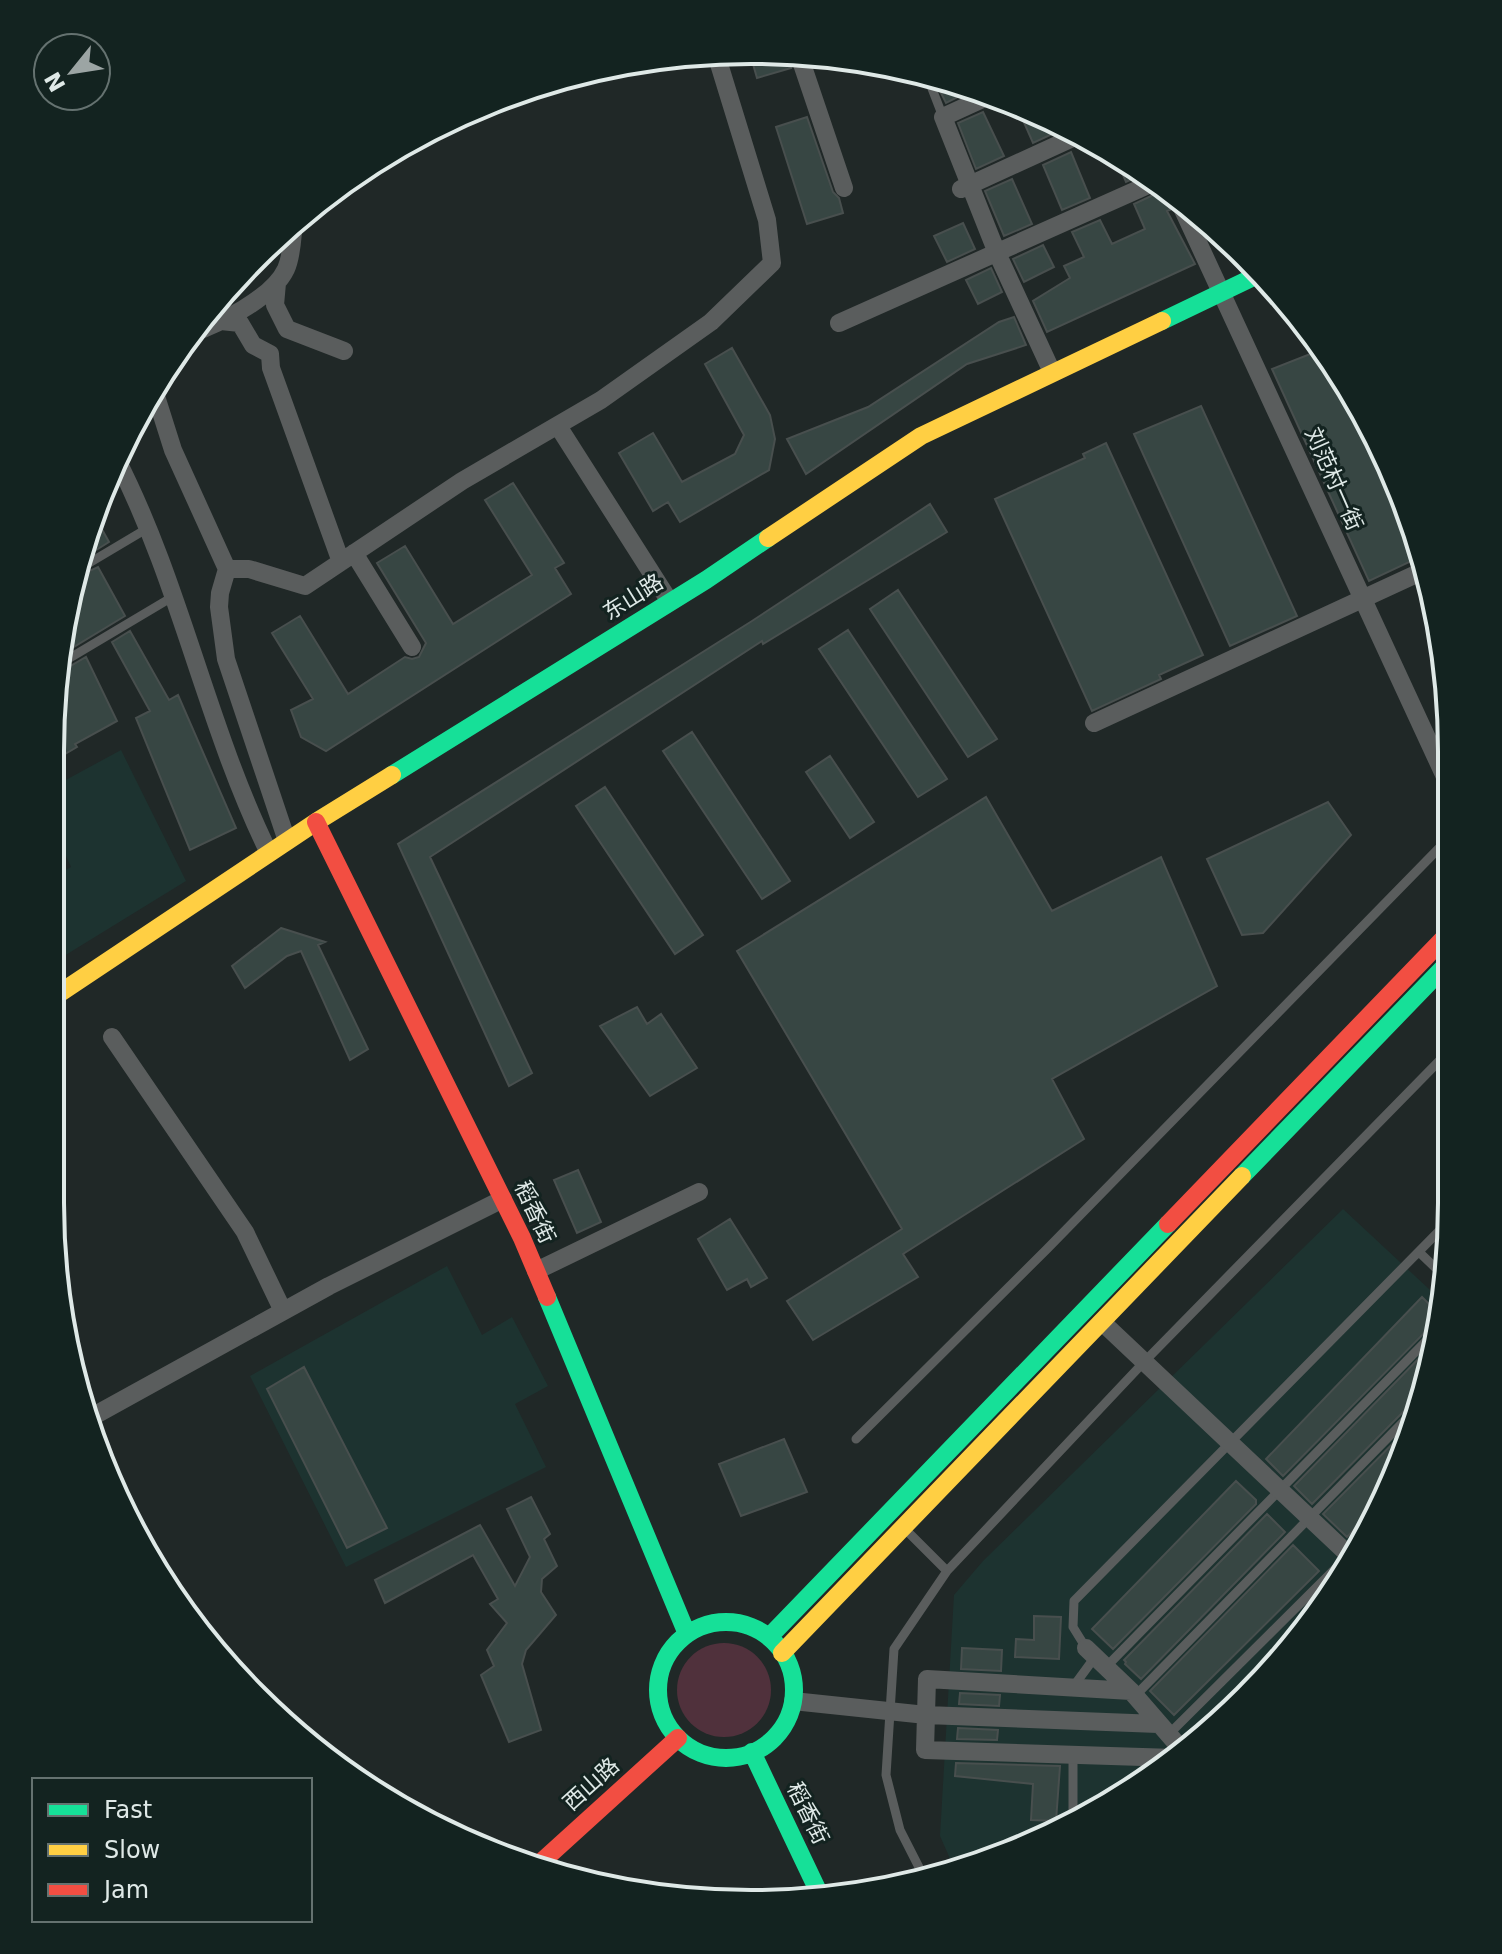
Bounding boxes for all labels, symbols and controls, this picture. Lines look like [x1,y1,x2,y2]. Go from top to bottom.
north arrow [32,32,112,112]
text: N [40,68,71,96]
street label: 刘范村一街 [1300,424,1368,534]
street label: 东山路 [598,569,668,625]
street label: 稻香街 [510,1177,560,1247]
street label: 西山路 [558,1753,624,1815]
legend [32,1778,312,1922]
street label: 稻香街 [782,1778,834,1848]
text: Fast [104,1796,152,1824]
text: Slow [104,1836,160,1864]
text: Jam [102,1876,149,1904]

